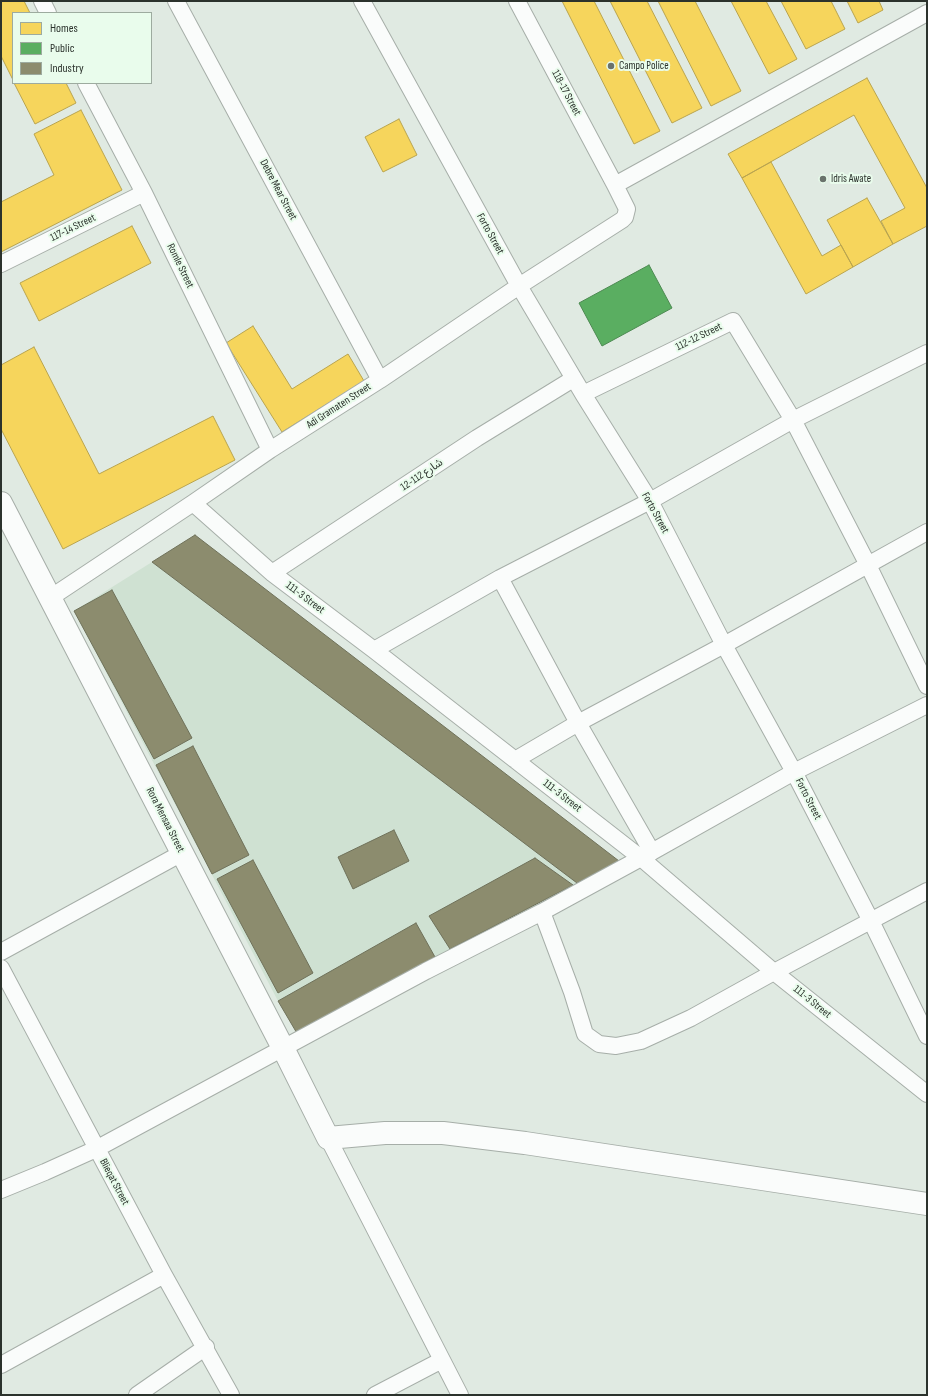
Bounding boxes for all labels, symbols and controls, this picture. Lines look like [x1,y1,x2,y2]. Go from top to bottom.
legend [12,12,152,84]
text: Homes [50,21,78,36]
text: Public [50,41,75,56]
place label: Campo Police [619,59,669,73]
text: Industry [50,61,84,76]
marker: Campo Police [606,61,616,71]
street label: 118-17 Street [548,68,584,118]
street label: Debre Mear Street [256,157,300,223]
place label: Idris Awate [831,172,871,186]
marker: Idris Awate [818,174,828,184]
street label: 117-14 Street [48,211,98,245]
street label: Forto Street [473,211,507,257]
street label: Romle Street [164,242,196,290]
street label: 112-12 Street [674,320,724,354]
street label: Adi Gramaten Street [304,380,374,432]
street label: شارع 112-12 [398,456,446,494]
street label: Forto Street [638,490,672,536]
street label: 111-3 Street [283,579,327,617]
street label: Forto Street [792,776,824,822]
street label: 111-3 Street [540,777,584,815]
street label: Rora Mensaa Street [143,785,187,855]
street label: 111-3 Street [790,983,834,1021]
street label: Blieqat Street [96,1156,132,1208]

